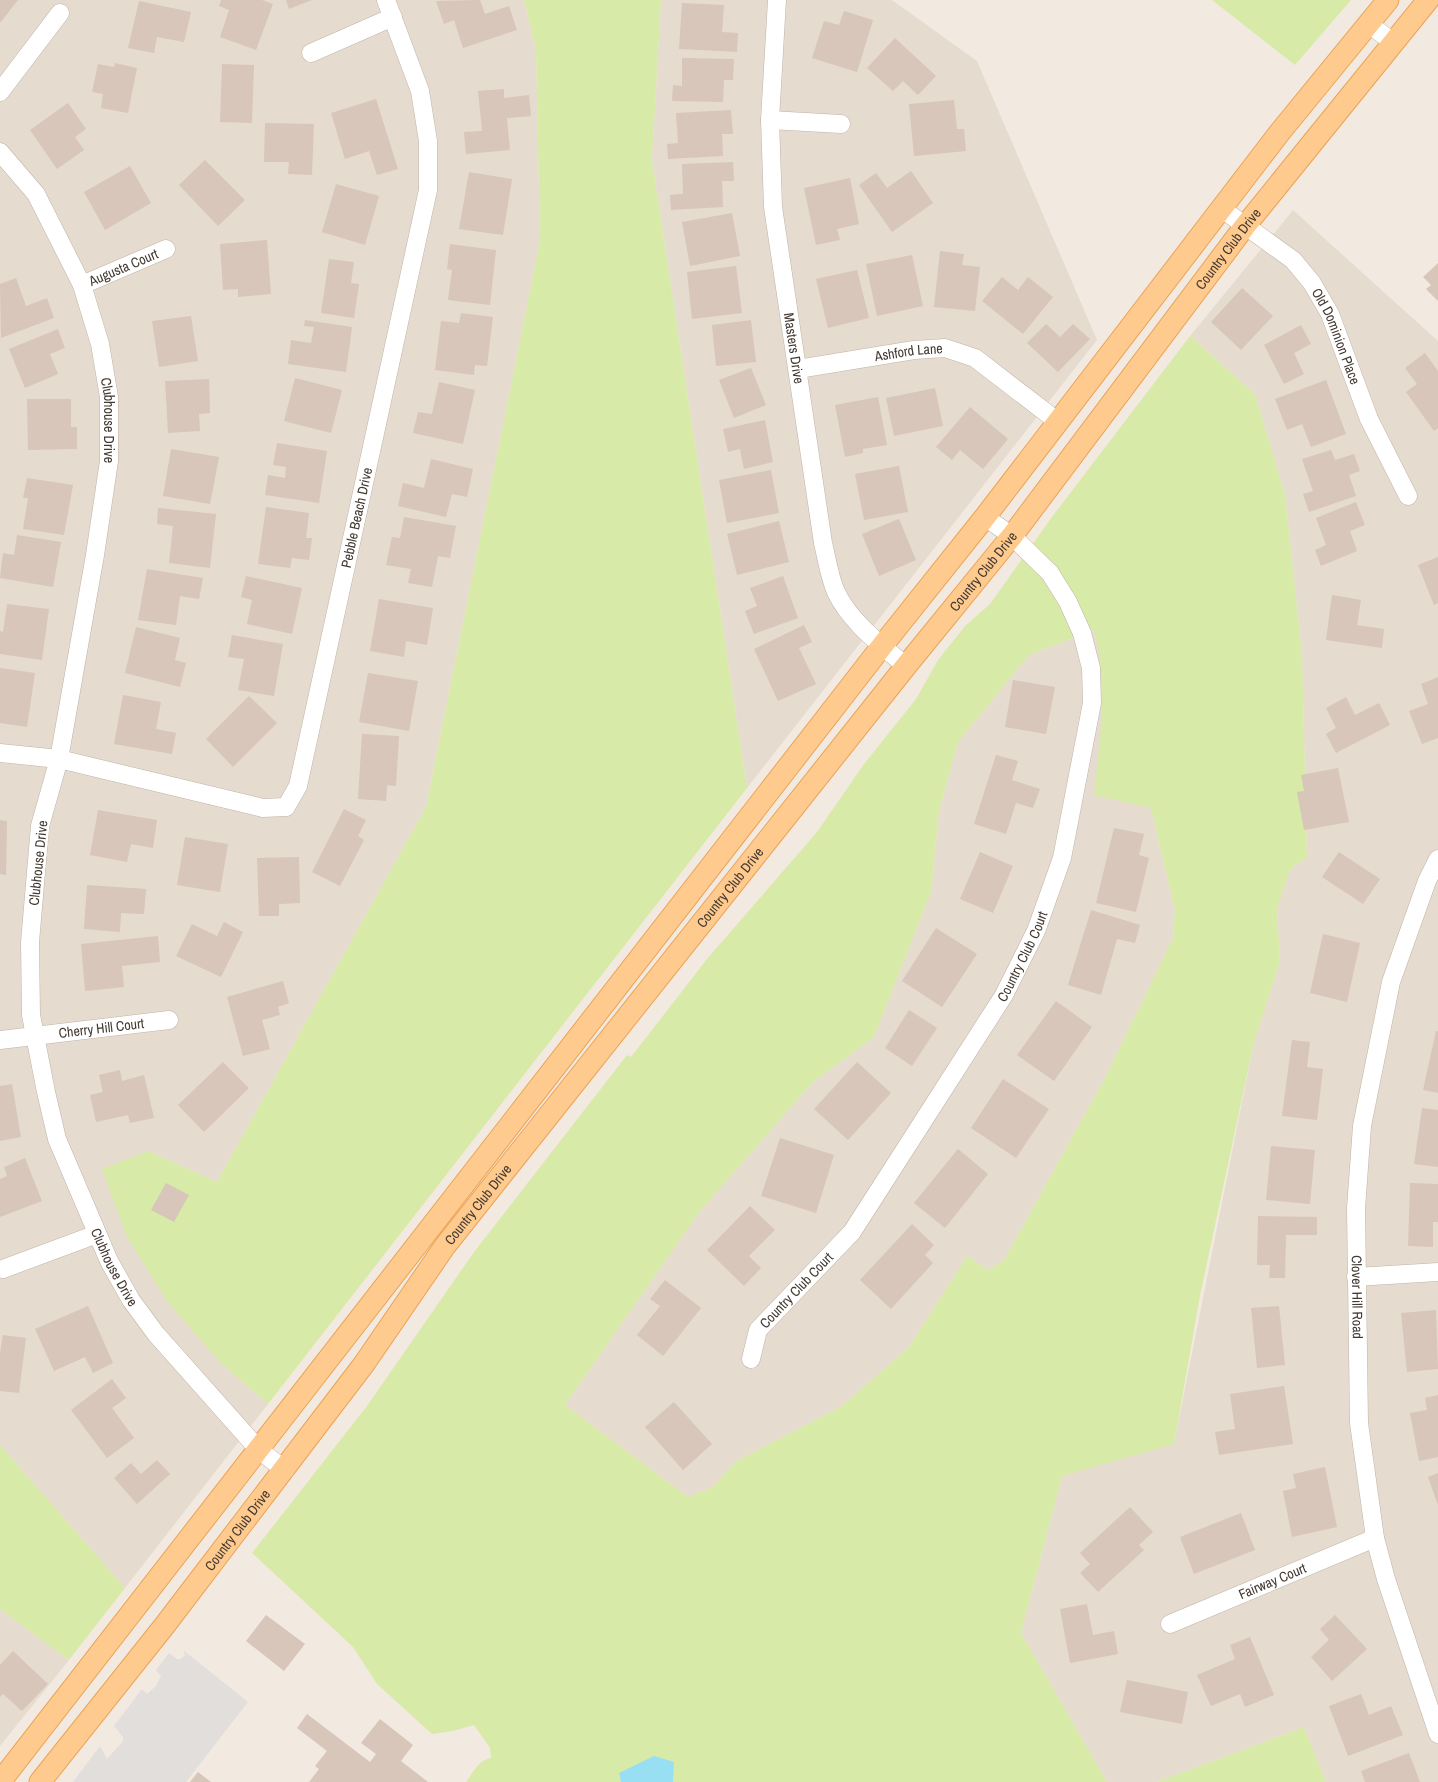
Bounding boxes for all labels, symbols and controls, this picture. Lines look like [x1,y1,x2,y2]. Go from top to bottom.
street label: Country Club Drive [1191,204,1265,293]
street label: Augusta Court [85,245,161,290]
street label: Old Dominion Place [1308,285,1364,387]
street label: Masters Drive [780,311,808,385]
street label: Ashford Lane [872,339,943,365]
street label: Clubhouse Drive [97,376,118,463]
street label: Pebble Beach Drive [337,466,376,570]
street label: Country Club Drive [945,528,1021,615]
street label: Clubhouse Drive [25,820,51,906]
street label: Country Club Drive [693,844,767,931]
street label: Country Club Court [993,909,1051,1005]
street label: Cherry Hill Court [58,1014,145,1042]
street label: Country Club Drive [441,1161,515,1248]
street label: Clubhouse Drive [87,1225,142,1310]
street label: Country Club Court [756,1248,837,1332]
street label: Clover Hill Road [1348,1255,1367,1339]
street label: Country Club Drive [201,1486,274,1574]
street label: Fairway Court [1236,1559,1309,1603]

